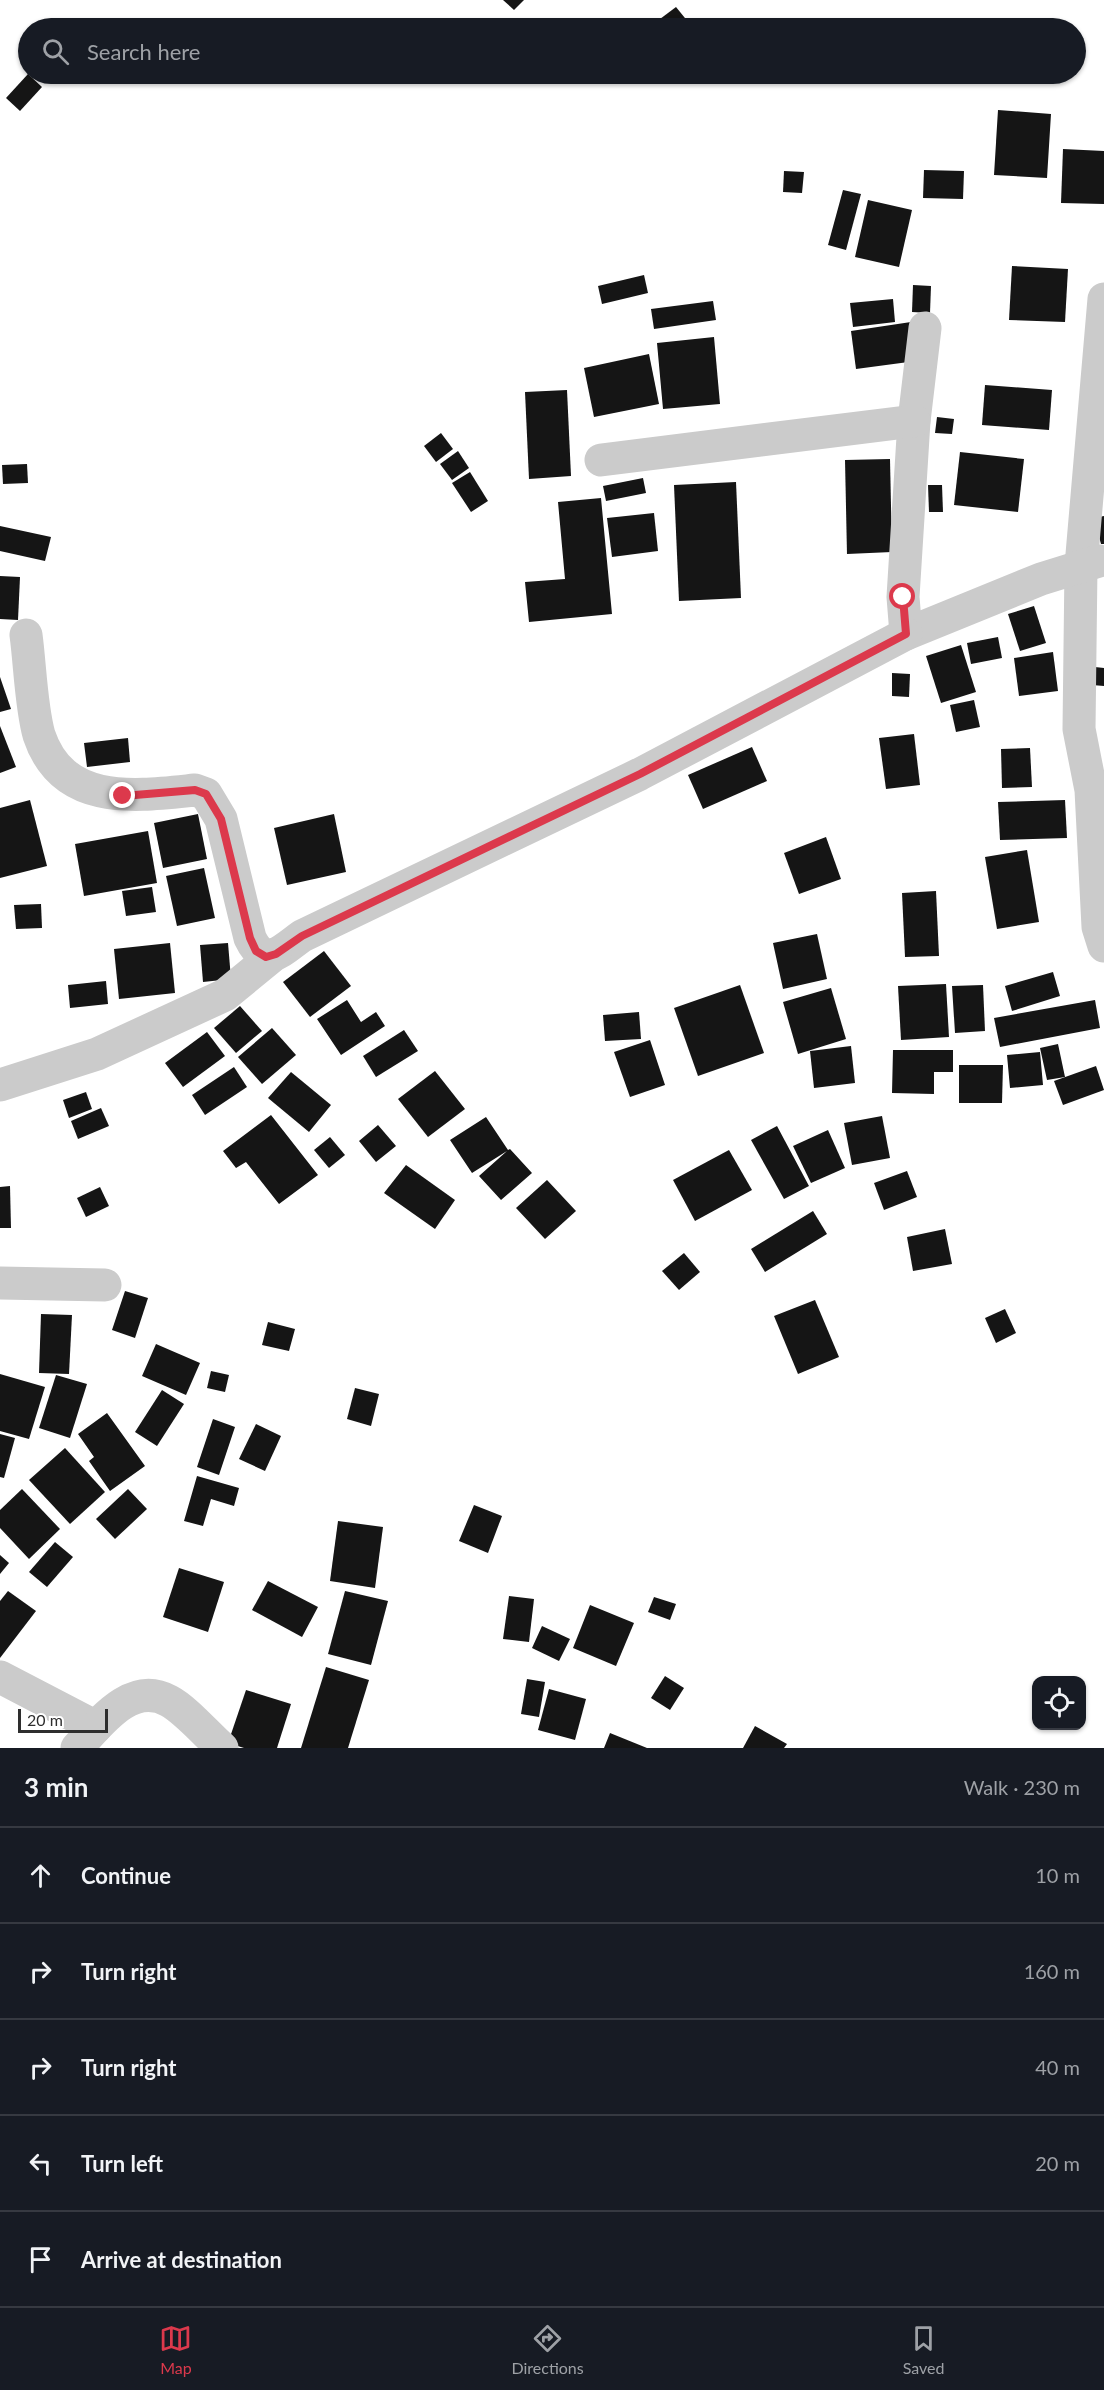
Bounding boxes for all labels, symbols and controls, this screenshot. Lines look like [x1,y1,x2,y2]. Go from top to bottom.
search box [18,18,1086,84]
icon: search [39,35,72,68]
text: Search here [87,38,200,65]
route start [889,583,915,609]
route end [109,782,135,808]
map controls [1032,1676,1086,1730]
button: locate [1032,1676,1086,1730]
scale bar [18,1706,108,1734]
text: 20 m [27,1710,63,1729]
text: 3 min [24,1771,88,1803]
text: Walk · 230 m [964,1775,1080,1799]
icon: ahead [24,1859,57,1892]
text: Continue [81,1862,171,1889]
text: 10 m [1035,1863,1080,1887]
icon: right [24,1955,57,1988]
text: Turn right [81,1958,176,1985]
text: 160 m [1024,1959,1080,1983]
icon: right [24,2051,57,2084]
text: Turn right [81,2054,176,2081]
text: 40 m [1035,2055,1080,2079]
icon: left [24,2147,57,2180]
text: Turn left [81,2150,163,2177]
text: 20 m [1035,2151,1080,2175]
icon: arrive [24,2243,57,2276]
text: Arrive at destination [81,2246,282,2273]
tab: Map [159,2322,192,2377]
tab: Directions [511,2322,584,2377]
tab: Saved [903,2322,944,2377]

